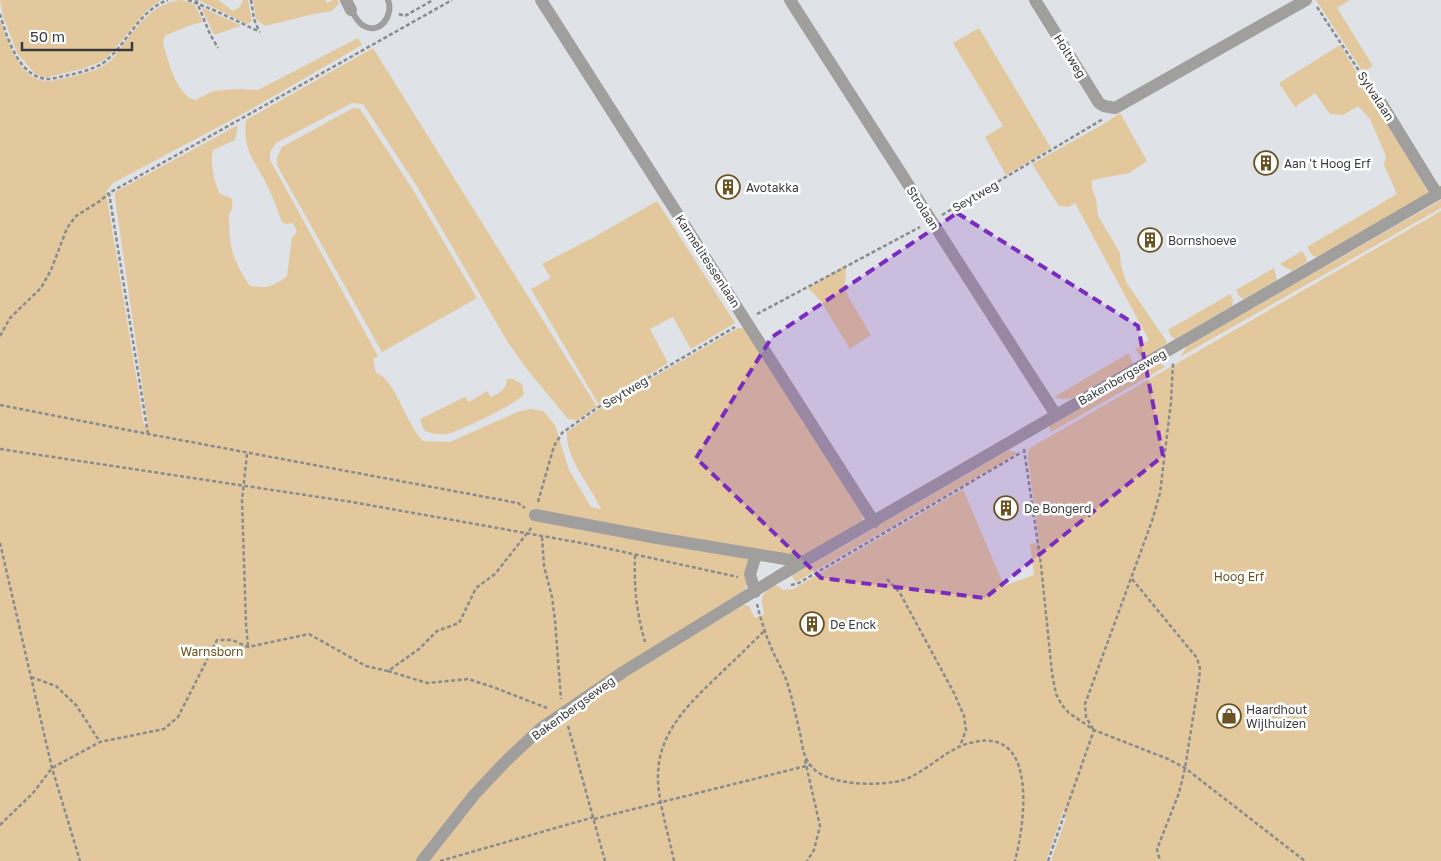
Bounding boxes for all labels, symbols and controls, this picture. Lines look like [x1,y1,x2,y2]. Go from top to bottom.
scale bar [22,20,132,52]
text: 50 m [30,27,65,45]
street label: Holtweg [1051,31,1089,81]
street label: Sylvalaan [1355,69,1397,123]
building icon: Aan 't Hoog Erf [1253,150,1279,176]
place label: Aan 't Hoog Erf [1284,156,1371,171]
building icon: Avotakka [715,174,741,200]
street label: Seytweg [949,177,1001,215]
place label: Avotakka [746,180,799,195]
street label: Strolaan [903,183,943,233]
street label: Karmelitessenlaan [672,212,744,310]
building icon: Bornshoeve [1137,227,1163,253]
place label: Bornshoeve [1168,233,1236,248]
street label: Bakenbergseweg [1075,346,1169,408]
street label: Seytweg [600,373,650,411]
building icon: De Bongerd [993,495,1019,521]
place label: De Bongerd [1024,501,1091,516]
park label: Hoog Erf [1214,569,1265,584]
building icon: De Enck [799,611,825,637]
place label: De Enck [830,617,877,632]
park label: Warnsborn [181,644,243,659]
street label: Bakenbergseweg [528,673,618,743]
place label: Haardhout Wijlhuizen [1246,702,1307,731]
shop icon: Haardhout Wijlhuizen [1216,703,1242,729]

